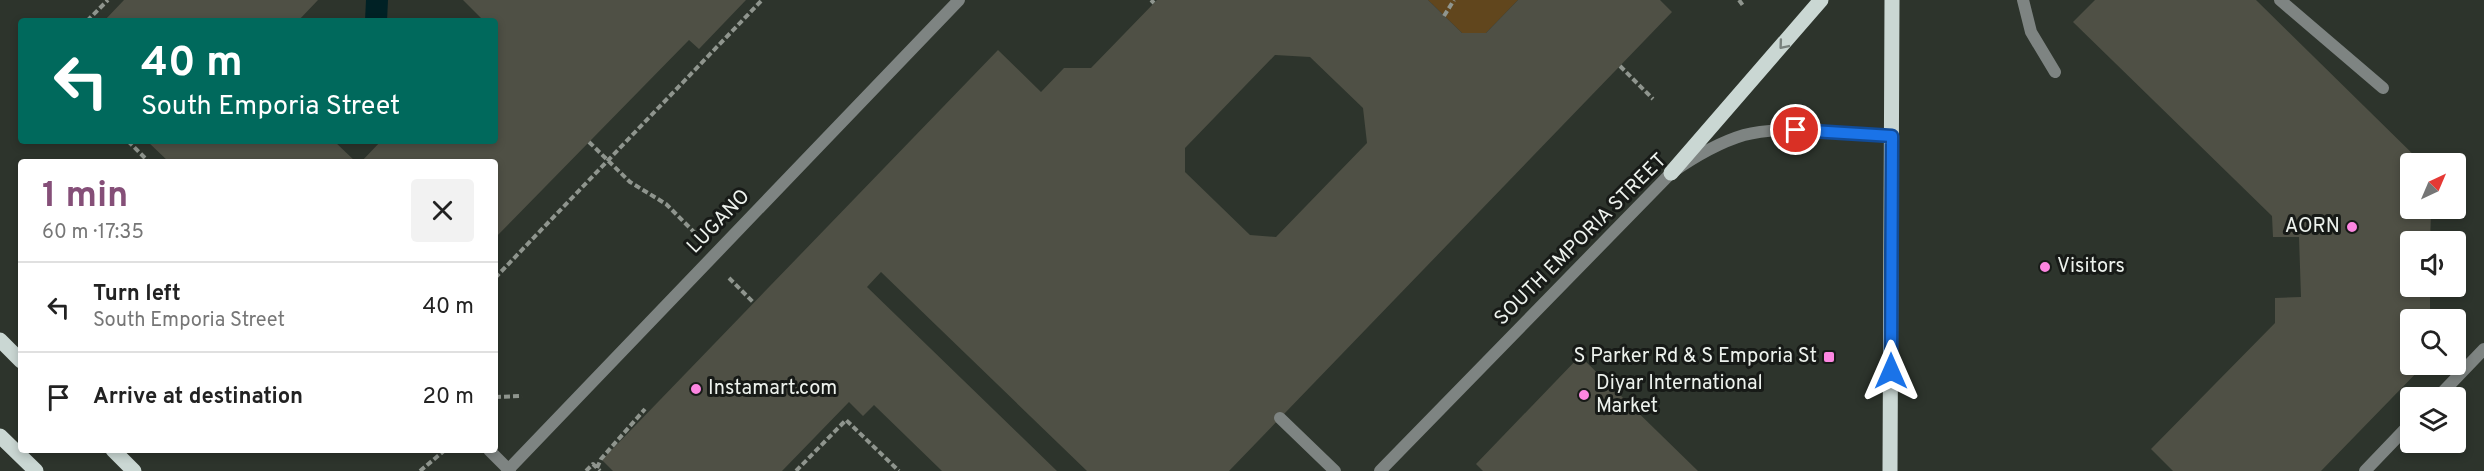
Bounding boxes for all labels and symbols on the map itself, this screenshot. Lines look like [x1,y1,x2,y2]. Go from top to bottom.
one-way arrow [1779,38,1790,49]
pin [1770,104,1821,155]
street label: SOUTH EMPORIA STREET [1489,148,1673,332]
north arrow [2400,153,2466,219]
street label: LUGANO [682,184,756,260]
place label: AORN [2285,214,2340,240]
marker: AORN [2345,220,2359,234]
place label: Visitors [2057,254,2125,280]
marker: Visitors [2038,260,2052,274]
position arrow [1859,339,1923,403]
place label: S Parker Rd & S Emporia St [1573,344,1817,370]
marker: S Parker Rd & S Emporia St [1822,350,1836,364]
place label: Diyar International Market [1596,371,1763,420]
place label: Instamart.com [708,376,837,402]
marker: Instamart.com [689,382,703,396]
marker: Diyar International Market [1577,388,1591,402]

